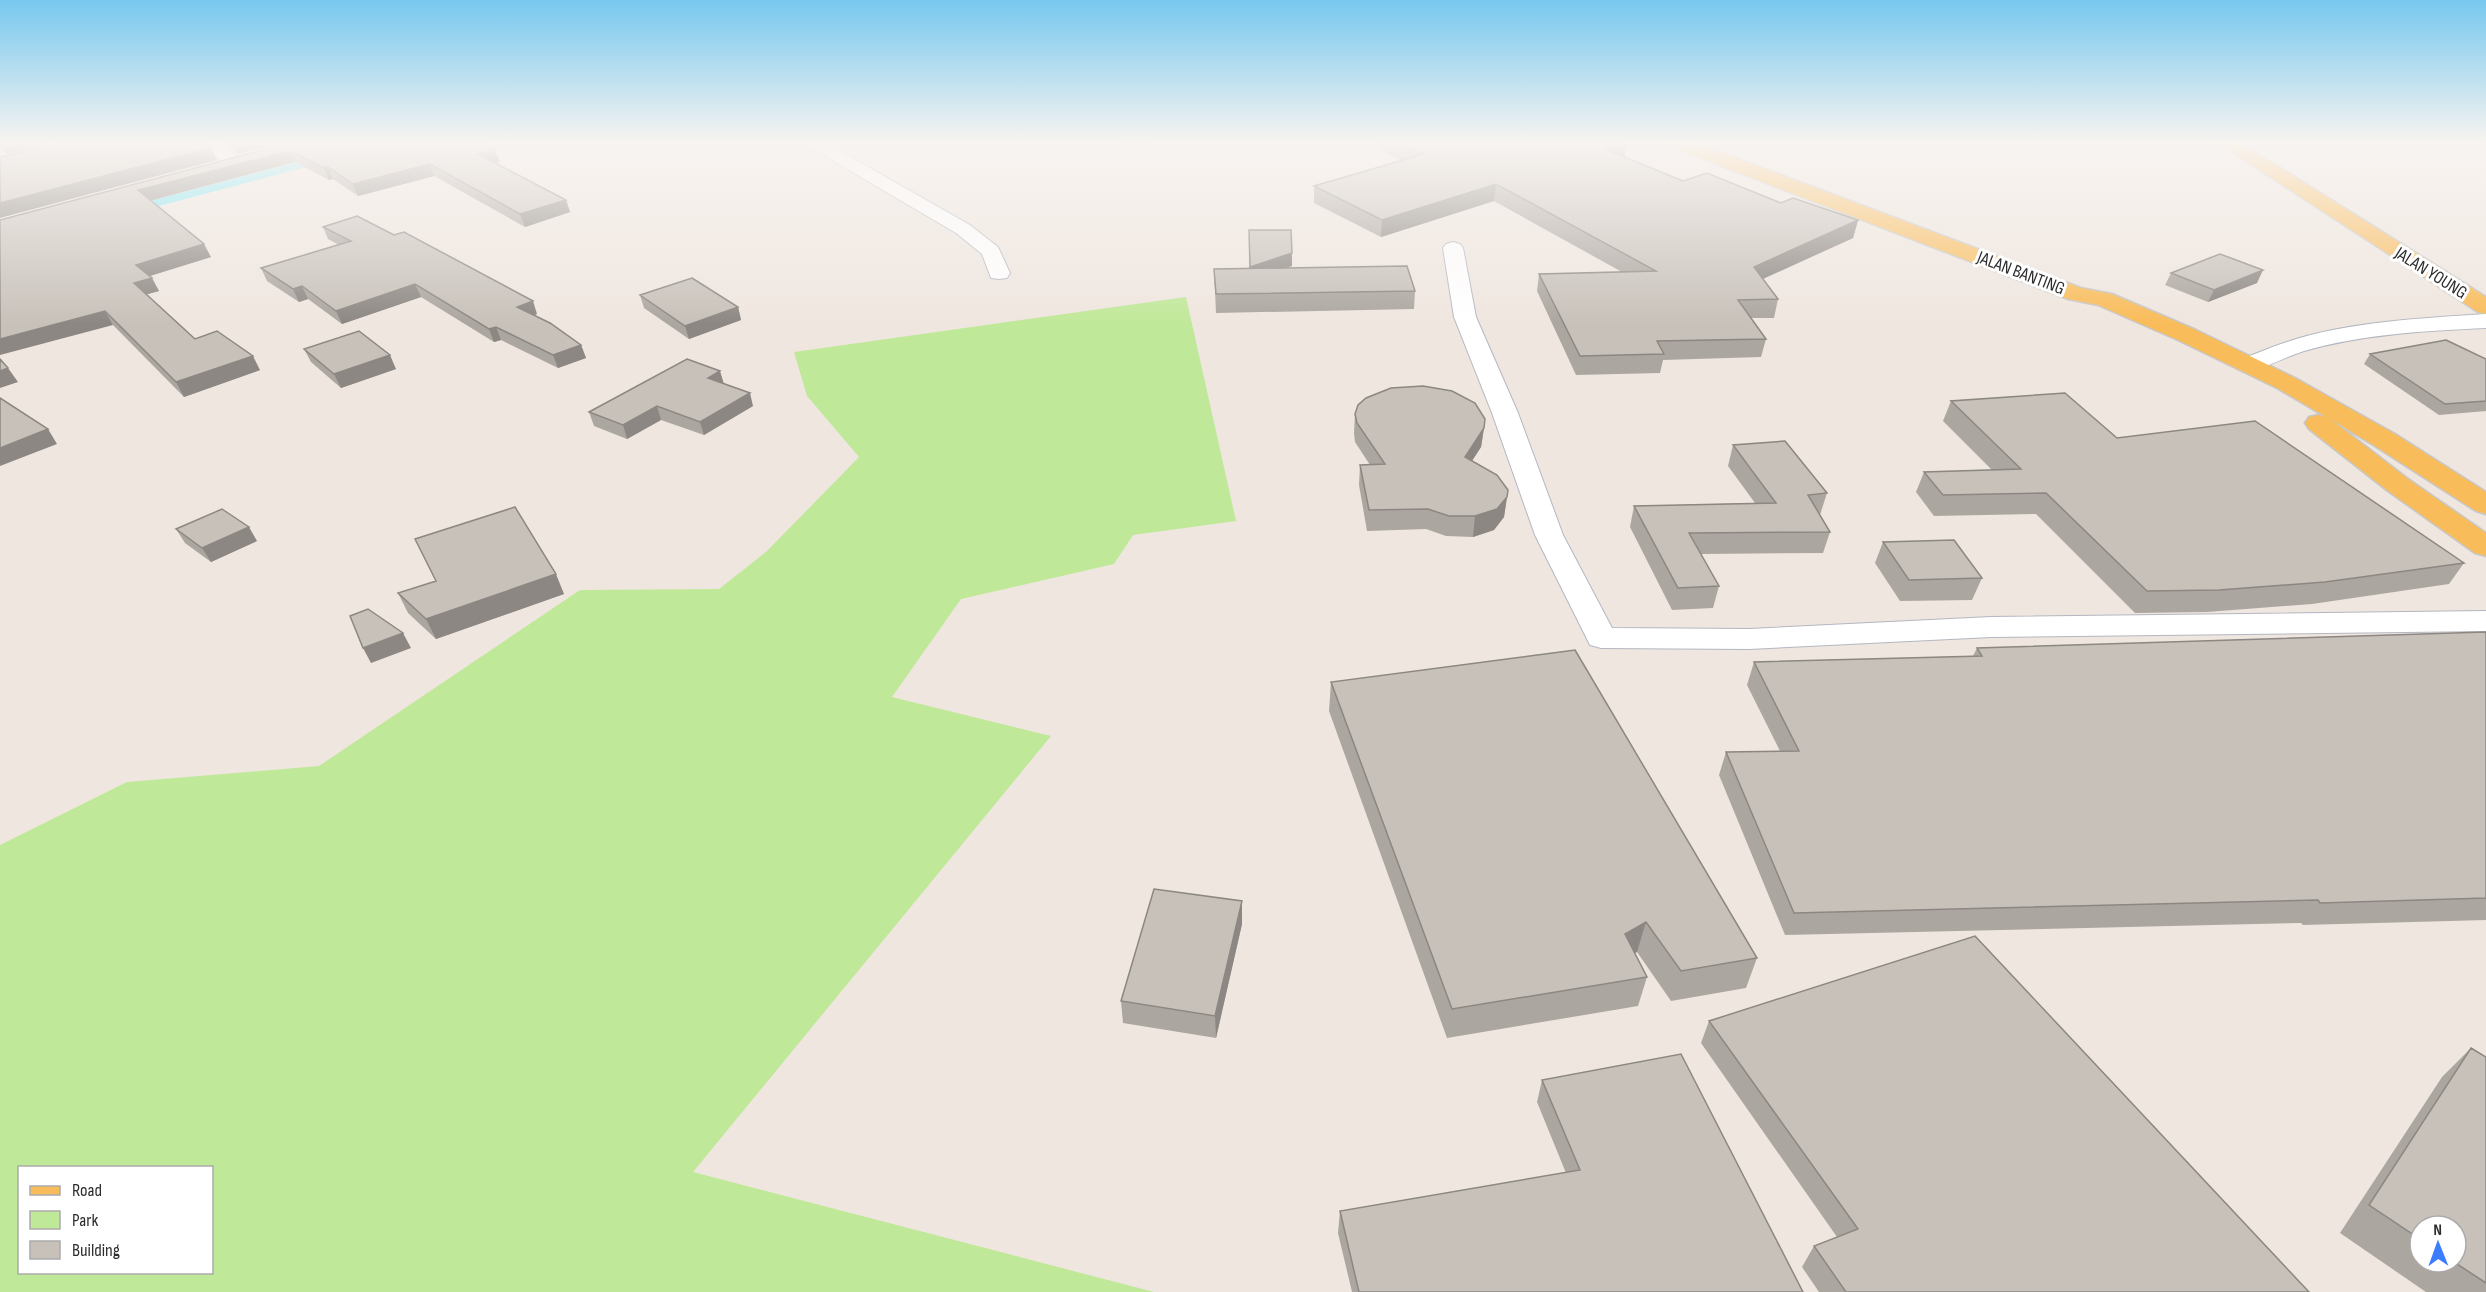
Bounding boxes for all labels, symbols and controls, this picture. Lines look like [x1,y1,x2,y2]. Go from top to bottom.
street label: JALAN YOUNG [2390,242,2471,303]
street label: JALAN BANTING [1973,246,2068,299]
legend [18,1166,213,1274]
text: Road [72,1180,102,1201]
text: Park [72,1210,98,1231]
north arrow [2408,1214,2468,1274]
text: N [2433,1221,2442,1240]
text: Building [72,1240,120,1261]

